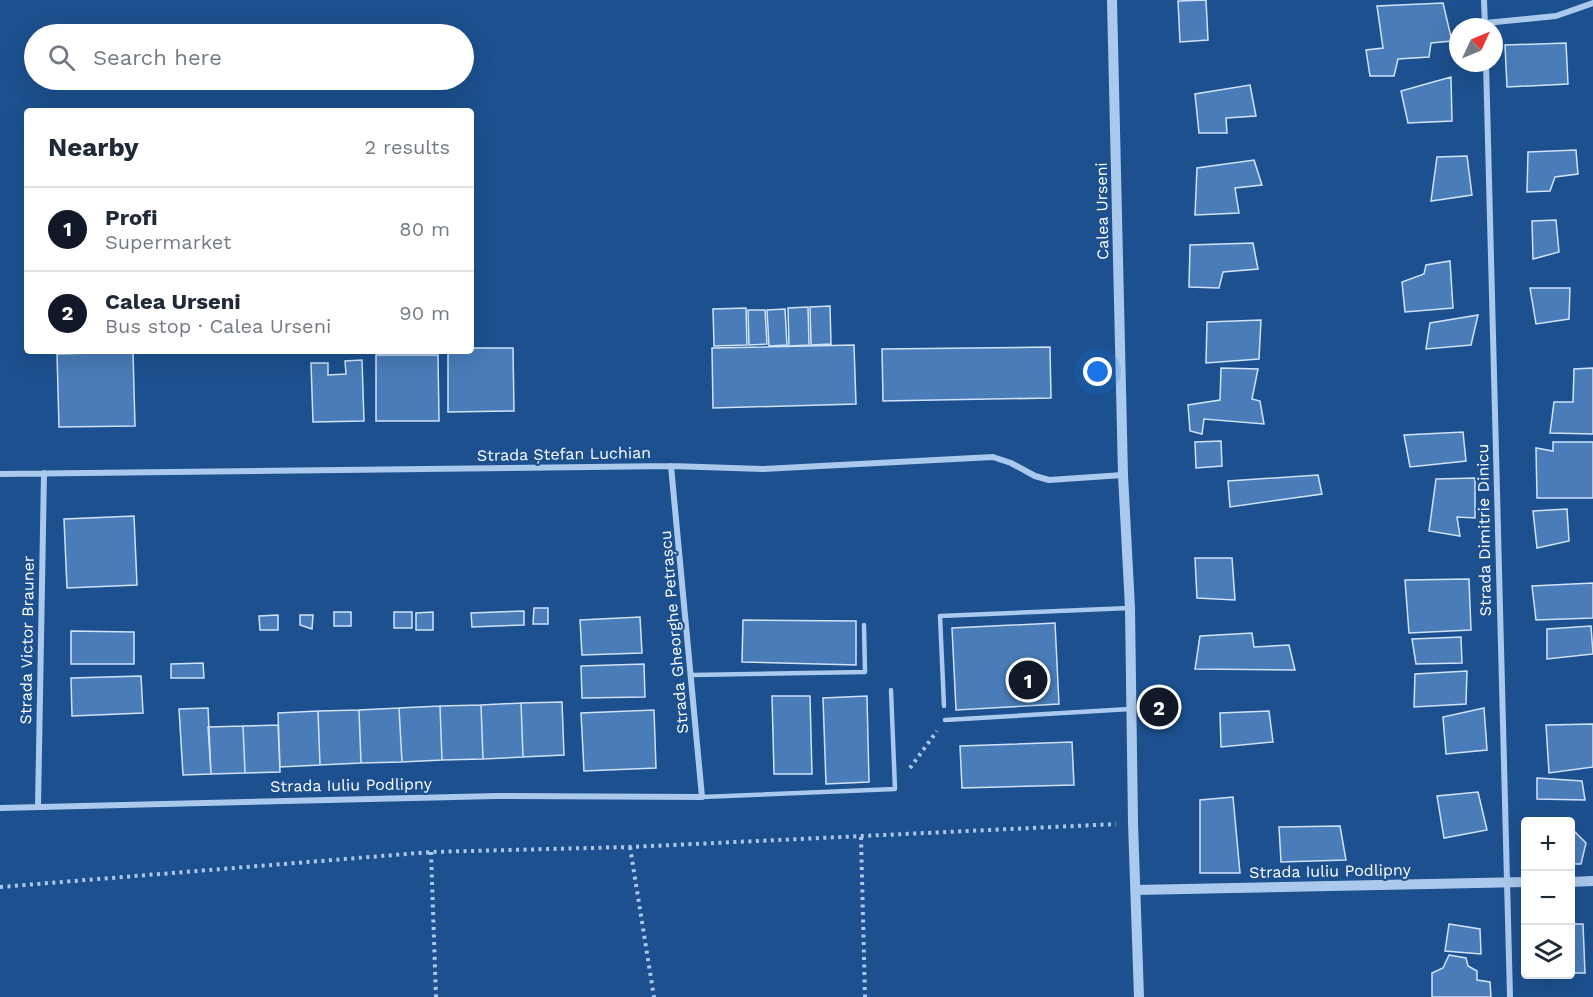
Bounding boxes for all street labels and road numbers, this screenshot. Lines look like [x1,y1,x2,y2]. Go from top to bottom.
street label: Calea Urseni [1092,162,1112,260]
street label: Strada Ștefan Luchian [477,443,651,465]
street label: Strada Dimitrie Dinicu [1473,444,1495,616]
street label: Strada Gheorghe Petrașcu [656,530,692,734]
street label: Strada Victor Brauner [16,555,38,725]
street label: Strada Iuliu Podlipny [270,774,433,796]
street label: Strada Iuliu Podlipny [1249,860,1412,882]

